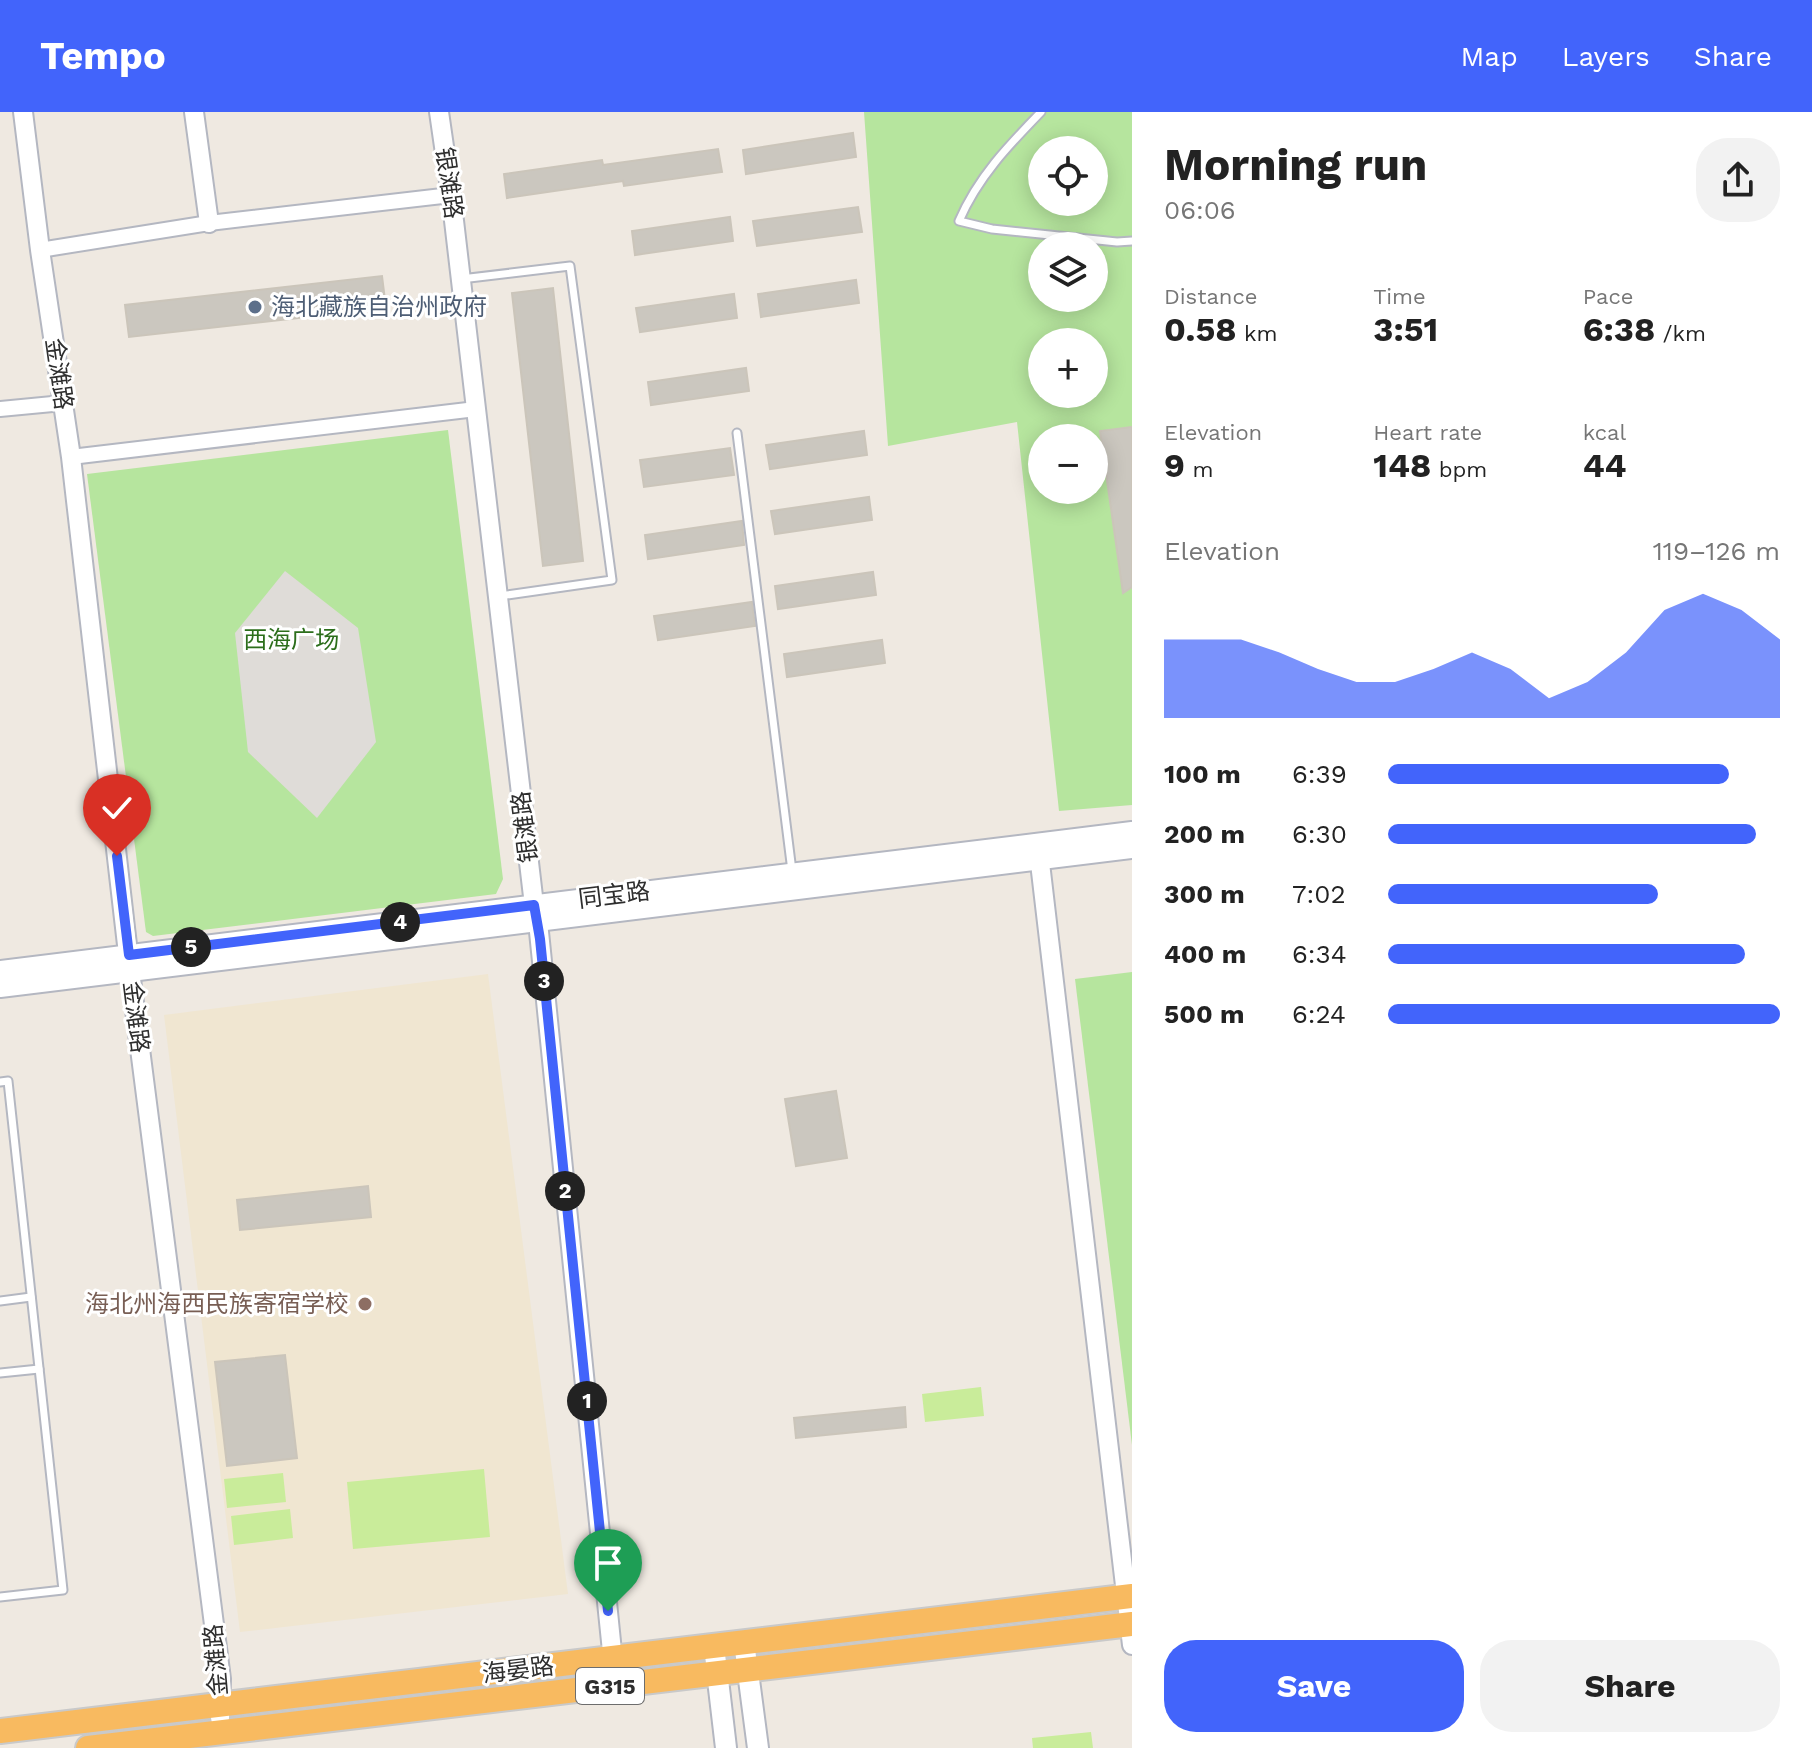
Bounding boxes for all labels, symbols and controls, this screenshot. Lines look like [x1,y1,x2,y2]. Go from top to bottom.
text: Tempo [40,34,166,78]
text: Map [1461,40,1518,73]
text: Layers [1562,40,1650,73]
text: Share [1694,40,1772,73]
map controls [1028,136,1108,504]
button: locate [1028,136,1108,216]
button: share [1696,138,1780,222]
text: Morning run [1164,139,1427,191]
street label: 银滩路 [430,145,468,221]
text: 06:06 [1164,195,1236,225]
button: layers [1028,232,1108,312]
text: Distance [1164,284,1258,309]
text: Time [1373,284,1426,309]
text: Pace [1583,284,1634,309]
place label: 海北藏族自治州政府 [271,293,487,321]
marker: 海北藏族自治州政府 [246,298,264,316]
text: 0.58 [1164,309,1237,349]
text: 3:51 [1373,309,1438,349]
text: 6:38 [1583,309,1655,349]
text: km [1237,321,1278,346]
text: /km [1655,321,1706,346]
button: + [1028,328,1108,408]
street label: 金滩路 [40,336,78,412]
text: Elevation [1164,420,1262,445]
text: Heart rate [1373,420,1482,445]
text: kcal [1583,420,1626,445]
button: − [1028,424,1108,504]
text: 9 [1164,445,1185,485]
text: 148 [1373,445,1431,485]
text: 44 [1583,445,1627,485]
text: m [1185,457,1213,482]
text: bpm [1431,457,1487,482]
text: Elevation [1164,536,1280,566]
text: 119–126 m [1653,536,1780,566]
park label: 西海广场 [243,626,339,654]
text: 100 m [1164,759,1241,789]
text: 6:39 [1292,759,1347,789]
pin [83,774,151,856]
icon: check [95,786,139,830]
street label: 银滩路 [507,790,543,864]
text: 200 m [1164,819,1245,849]
text: 6:30 [1292,819,1347,849]
street label: 同宝路 [577,877,651,913]
text: 300 m [1164,879,1245,909]
text: 7:02 [1292,879,1346,909]
pin: 4 [380,902,420,942]
text: 4 [393,909,407,934]
pin: 5 [171,927,211,967]
text: 5 [185,934,197,959]
text: 400 m [1164,939,1246,969]
text: 6:34 [1292,939,1347,969]
pin: 3 [524,961,564,1001]
text: 3 [537,968,551,993]
street label: 金滩路 [118,980,154,1054]
text: 500 m [1164,999,1245,1029]
text: 6:24 [1292,999,1346,1029]
pin: 2 [545,1171,585,1211]
text: 2 [558,1178,572,1203]
place label: 海北州海西民族寄宿学校 [85,1290,349,1318]
marker: 海北州海西民族寄宿学校 [356,1295,374,1313]
pin: 1 [567,1381,607,1421]
text: 1 [582,1388,592,1413]
pin [574,1529,642,1611]
icon: arrive [586,1541,630,1585]
street label: 金滩路 [199,1623,233,1697]
button: Save [1164,1640,1464,1732]
button: Share [1480,1640,1780,1732]
street label: 海晏路 [481,1652,555,1688]
road number: G315 [576,1668,644,1704]

